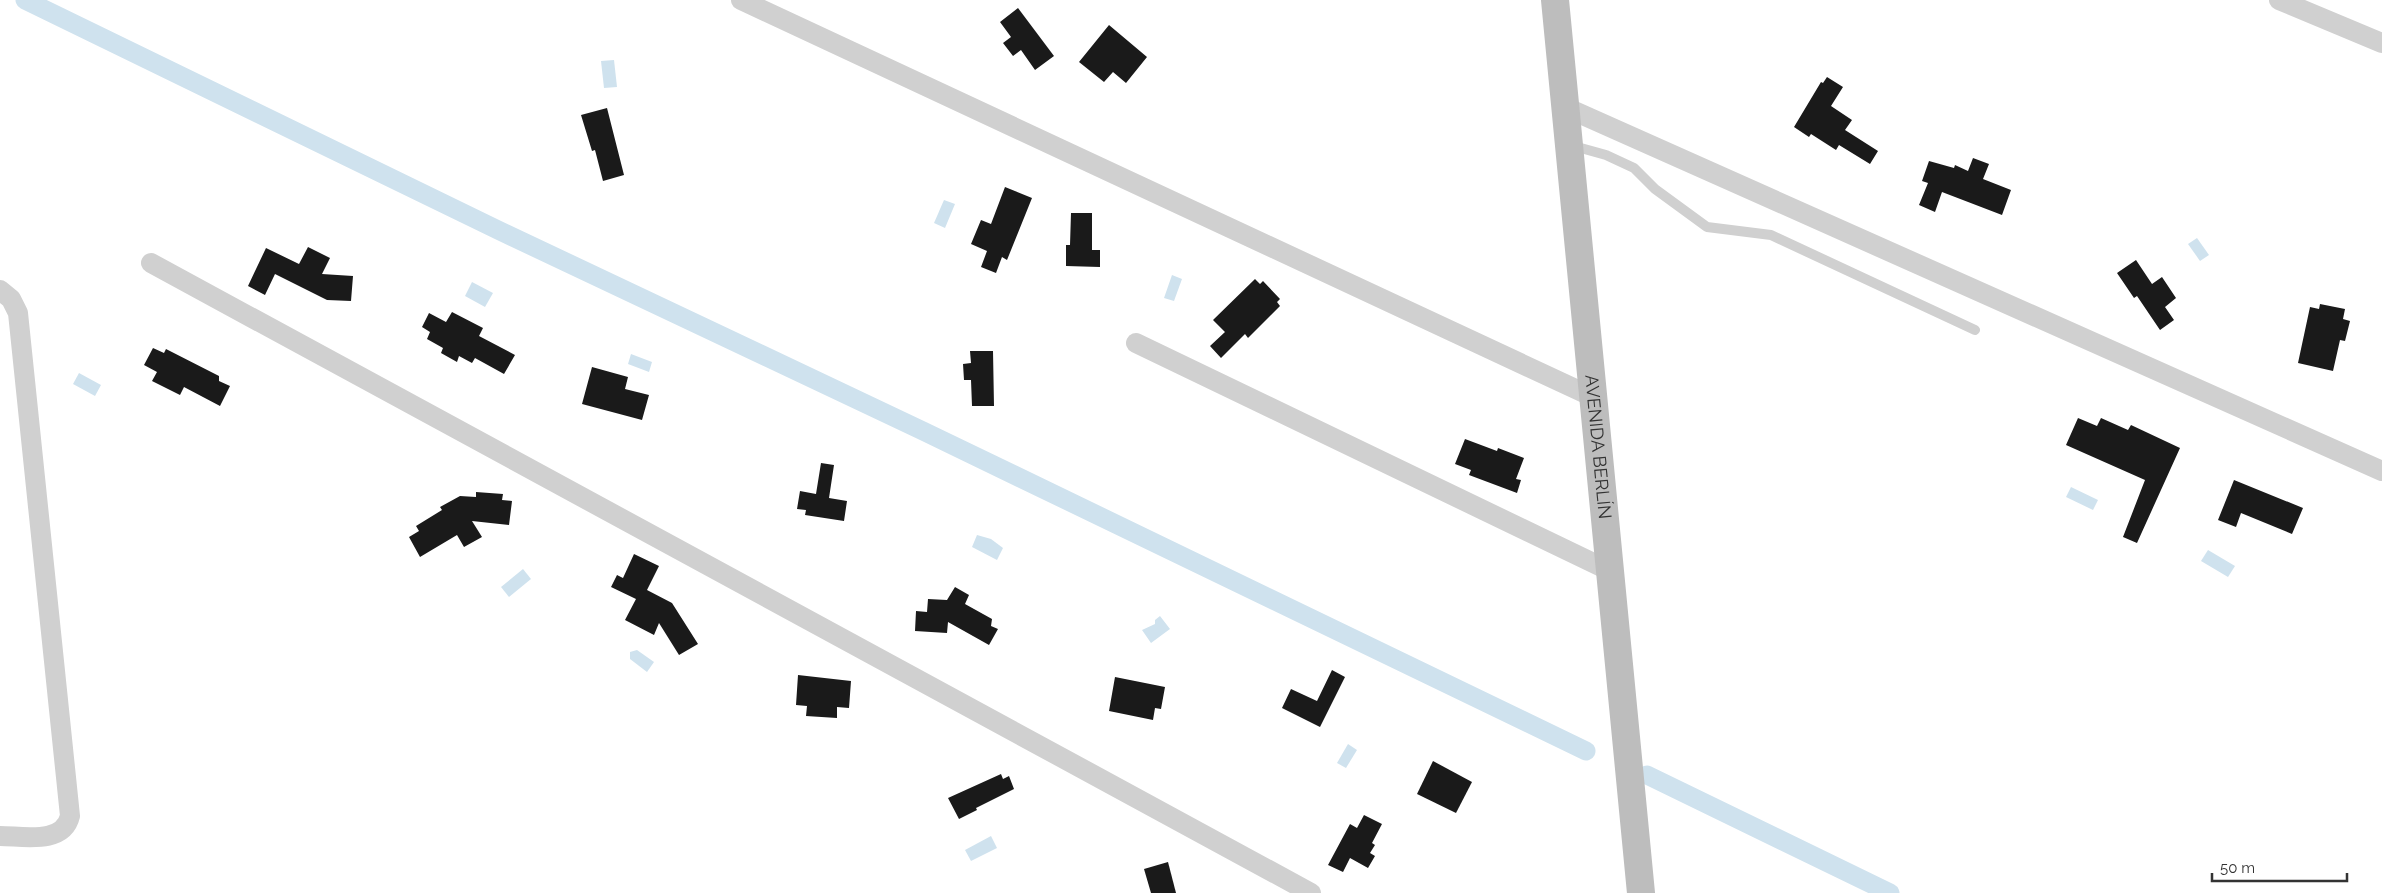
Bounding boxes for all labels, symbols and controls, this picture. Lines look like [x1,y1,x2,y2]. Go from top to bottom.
street label: AVENIDA BERLÍN [1581,374,1616,520]
scale bar [2212,850,2347,882]
text: 50 m [2220,859,2255,877]

